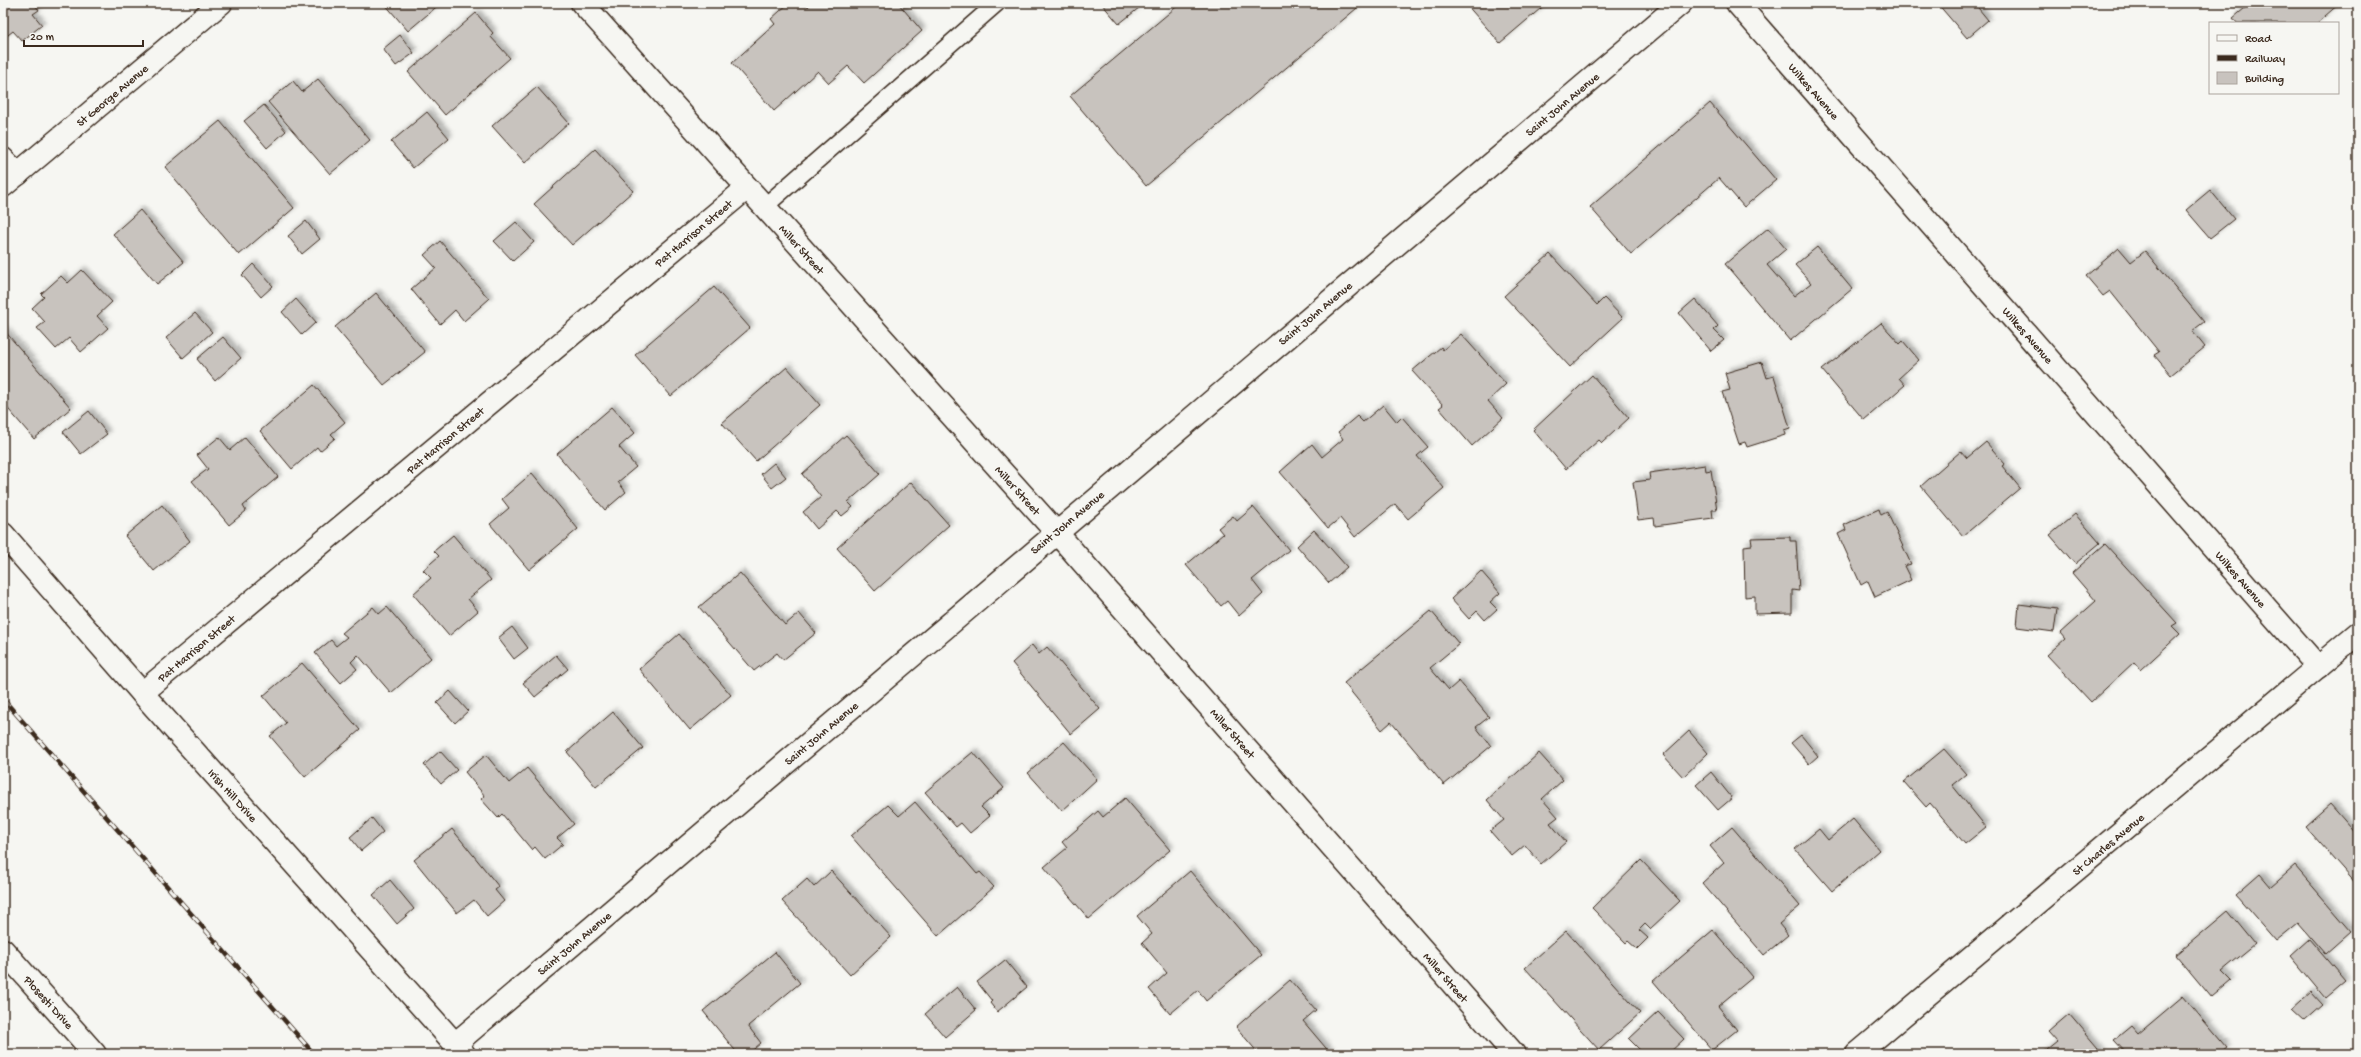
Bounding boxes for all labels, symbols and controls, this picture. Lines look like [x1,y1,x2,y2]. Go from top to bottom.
scale bar [24,22,143,48]
legend [2209,22,2339,94]
text: 20 m [30,31,55,45]
text: Road [2245,33,2272,47]
text: Railway [2245,53,2285,67]
street label: Wilkes Avenue [1784,61,1841,124]
street label: St George Avenue [75,62,153,131]
street label: Saint John Avenue [1524,70,1604,140]
text: Building [2244,73,2284,87]
street label: Pat Harrison Street [652,197,737,272]
street label: Miller Street [775,223,827,279]
street label: Saint John Avenue [1277,279,1357,349]
street label: Wilkes Avenue [1998,305,2055,368]
street label: Pat Harrison Street [404,404,489,479]
street label: Miller Street [991,464,1043,520]
street label: Saint John Avenue [1029,488,1109,558]
street label: Wilkes Avenue [2211,549,2268,612]
street label: Pat Harrison Street [155,612,240,687]
street label: Saint John Avenue [783,699,863,769]
street label: Miller Street [1206,707,1258,763]
street label: Irish Hill Drive [204,767,260,827]
street label: St Charles Avenue [2071,811,2149,880]
street label: Saint John Avenue [536,909,616,979]
street label: Miller Street [1419,951,1471,1007]
street label: Plosesti Drive [19,973,76,1034]

